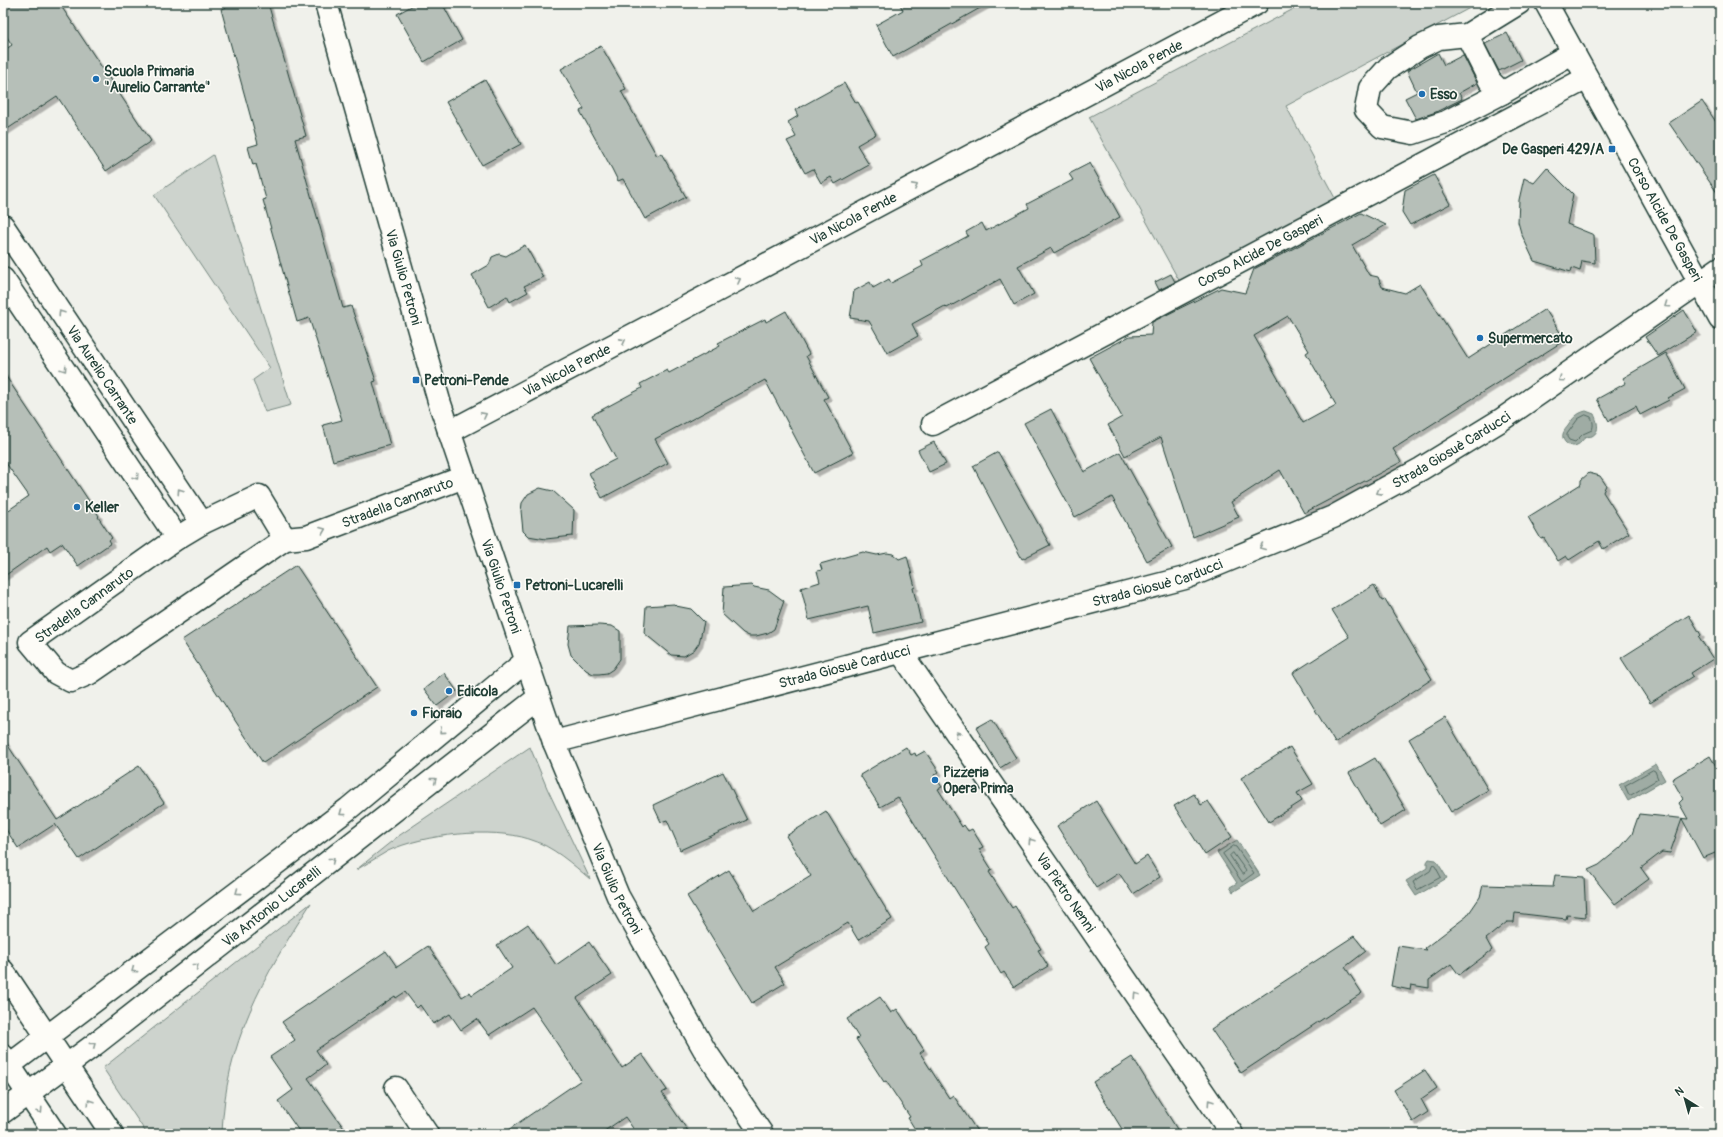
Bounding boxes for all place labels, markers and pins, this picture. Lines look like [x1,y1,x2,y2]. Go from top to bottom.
place label: Scuola Primaria "Aurelio Carrante" [104,63,211,96]
marker: Scuola Primaria "Aurelio Carrante" [91,74,101,84]
place label: Esso [1430,86,1458,103]
marker: Esso [1417,89,1427,99]
place label: De Gasperi 429/A [1502,141,1604,158]
marker: De Gasperi 429/A [1607,144,1617,154]
place label: Supermercato [1488,330,1573,347]
marker: Supermercato [1475,333,1485,343]
place label: Petroni-Pende [424,372,510,389]
marker: Petroni-Pende [411,375,421,385]
place label: Keller [85,499,120,516]
marker: Keller [72,502,82,512]
place label: Petroni-Lucarelli [525,577,624,594]
marker: Petroni-Lucarelli [512,580,522,590]
place label: Edicola [457,683,499,700]
marker: Edicola [444,686,454,696]
place label: Fioraio [422,705,462,722]
marker: Fioraio [409,708,419,718]
place label: Pizzeria Opera Prima [943,764,1014,797]
marker: Pizzeria Opera Prima [930,775,940,785]

